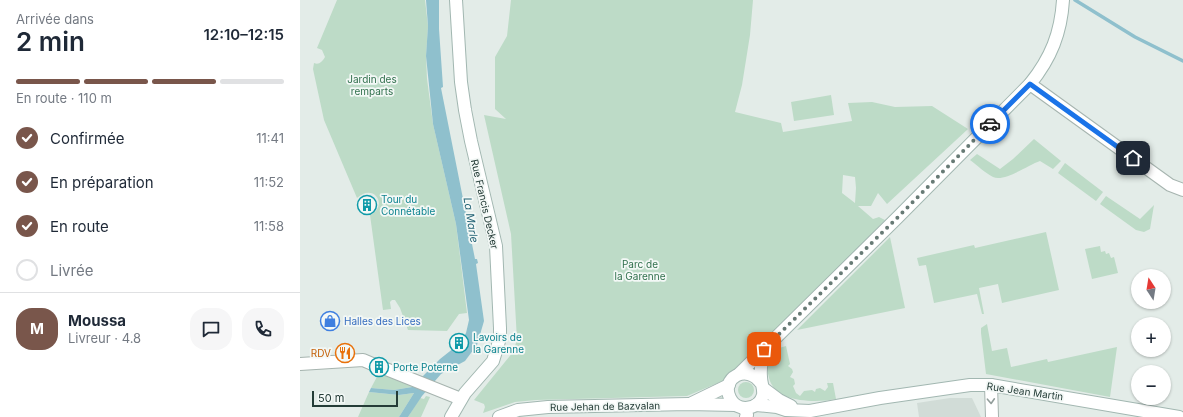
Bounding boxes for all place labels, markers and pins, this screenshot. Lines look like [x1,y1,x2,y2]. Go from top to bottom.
pin [1116,141,1150,175]
place label: Tour du Connétable [381,193,435,217]
building icon: Tour du Connétable [356,194,378,216]
shop icon: Halles des Lices [319,310,341,332]
place label: Halles des Lices [344,315,421,327]
place label: Lavoirs de la Garenne [473,331,524,355]
building icon: Lavoirs de la Garenne [448,332,470,354]
pin [747,332,781,366]
restaurant icon: RDV [334,342,356,364]
place label: RDV [311,347,331,359]
building icon: Porte Poterne [368,356,390,378]
place label: Porte Poterne [393,361,458,373]

